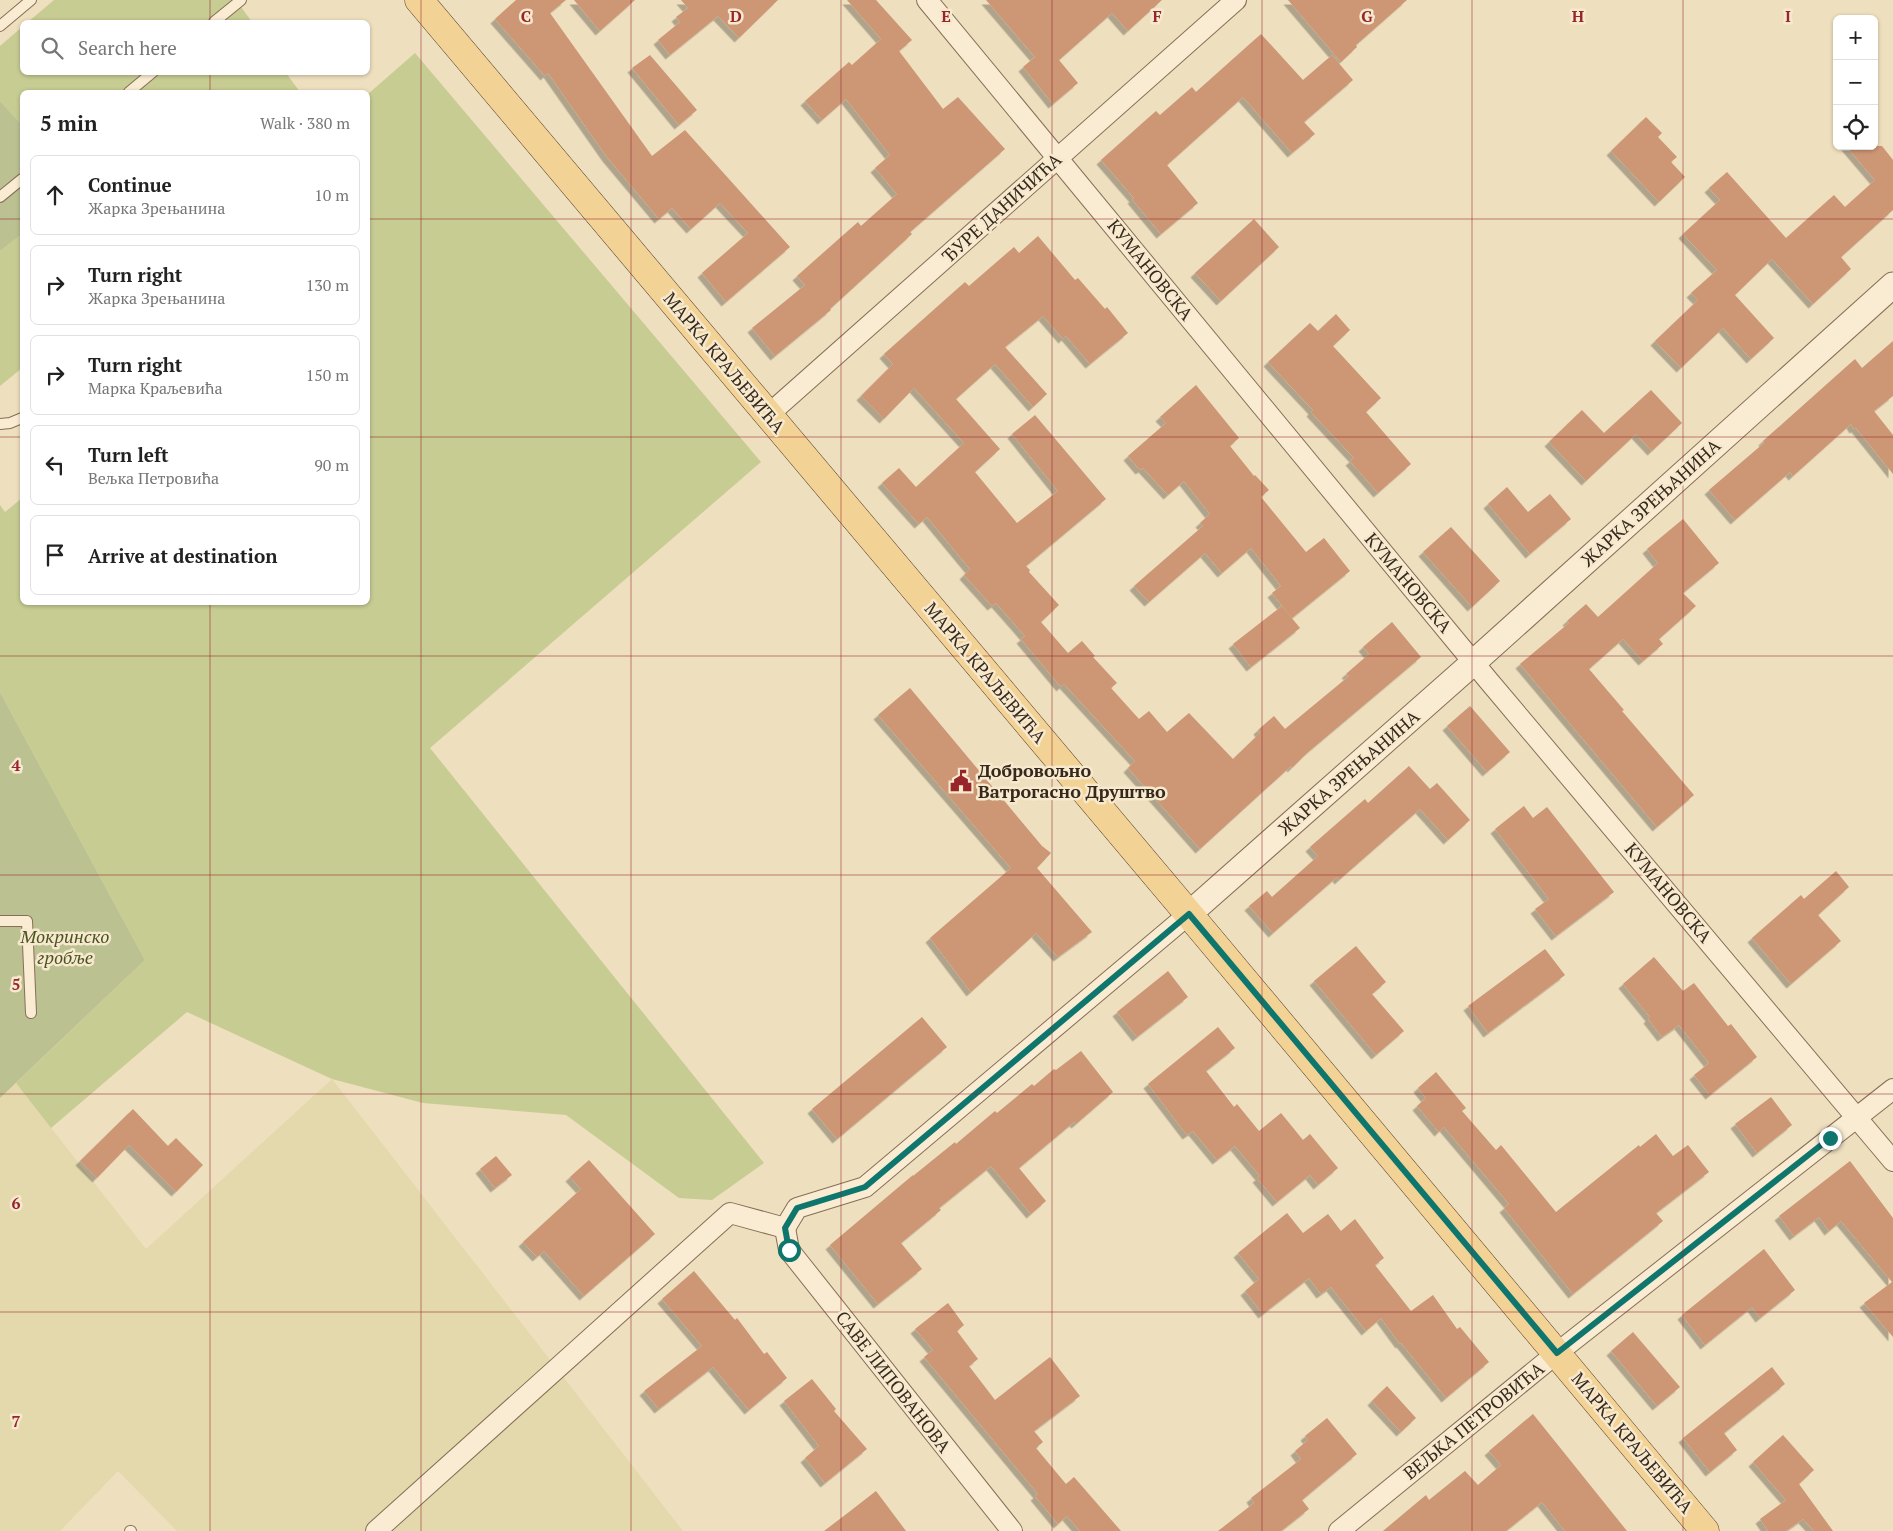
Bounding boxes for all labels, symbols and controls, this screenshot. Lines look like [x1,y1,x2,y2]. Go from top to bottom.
text: C [521,5,531,27]
text: D [730,5,742,27]
text: E [941,5,951,27]
text: F [1152,5,1162,27]
text: G [1361,5,1373,27]
text: H [1572,5,1584,27]
text: I [1785,5,1791,27]
map controls [1833,15,1878,150]
button: + [1833,15,1878,60]
search box [20,20,370,75]
icon: search [38,34,66,62]
text: Search here [78,35,177,60]
button: − [1833,60,1878,105]
button: locate [1833,105,1878,150]
text: 5 min [40,109,97,137]
text: Walk · 380 m [260,112,350,134]
street label: ЂУРЕ ДАНИЧИЋА [936,147,1067,267]
text: Continue [88,172,172,197]
icon: ahead [41,181,69,209]
text: 10 m [314,184,349,206]
text: Жарка Зрењанина [88,197,225,219]
street label: КУМАНОВСКА [1103,214,1199,325]
text: Turn right [88,262,182,287]
icon: right [41,271,69,299]
text: 130 m [306,274,349,296]
text: Жарка Зрењанина [88,287,225,309]
street label: МАРКА КРАЉЕВИЋА [659,287,791,438]
text: Turn right [88,352,182,377]
icon: right [41,361,69,389]
text: 150 m [306,364,349,386]
text: Марка Краљевића [88,377,223,399]
street label: ЖАРКА ЗРЕЊАНИНА [1575,433,1726,571]
text: Turn left [88,442,169,467]
icon: left [41,451,69,479]
text: 90 m [314,454,349,476]
text: Вељка Петровића [88,467,219,489]
street label: КУМАНОВСКА [1360,527,1458,638]
icon: arrive [41,541,69,569]
text: Arrive at destination [88,543,277,568]
street label: МАРКА КРАЉЕВИЋА [920,597,1052,748]
street label: ЖАРКА ЗРЕЊАНИНА [1273,704,1425,840]
text: 4 [11,754,21,776]
place label: Добровољно Ватрогасно Друштво [978,758,1166,803]
public building icon: Добровољно Ватрогасно Друштво [948,768,974,794]
street label: КУМАНОВСКА [1620,837,1718,948]
park label: Мокринско гробље [19,924,110,969]
text: 5 [11,973,21,995]
route end [1819,1127,1842,1150]
text: 6 [11,1192,21,1214]
route start [778,1239,801,1262]
street label: САВЕ ЛИПОВАНОВА [831,1306,957,1458]
street label: ВЕЉКА ПЕТРОВИЋА [1398,1356,1549,1484]
street label: МАРКА КРАЉЕВИЋА [1567,1367,1699,1518]
text: 7 [11,1410,21,1432]

